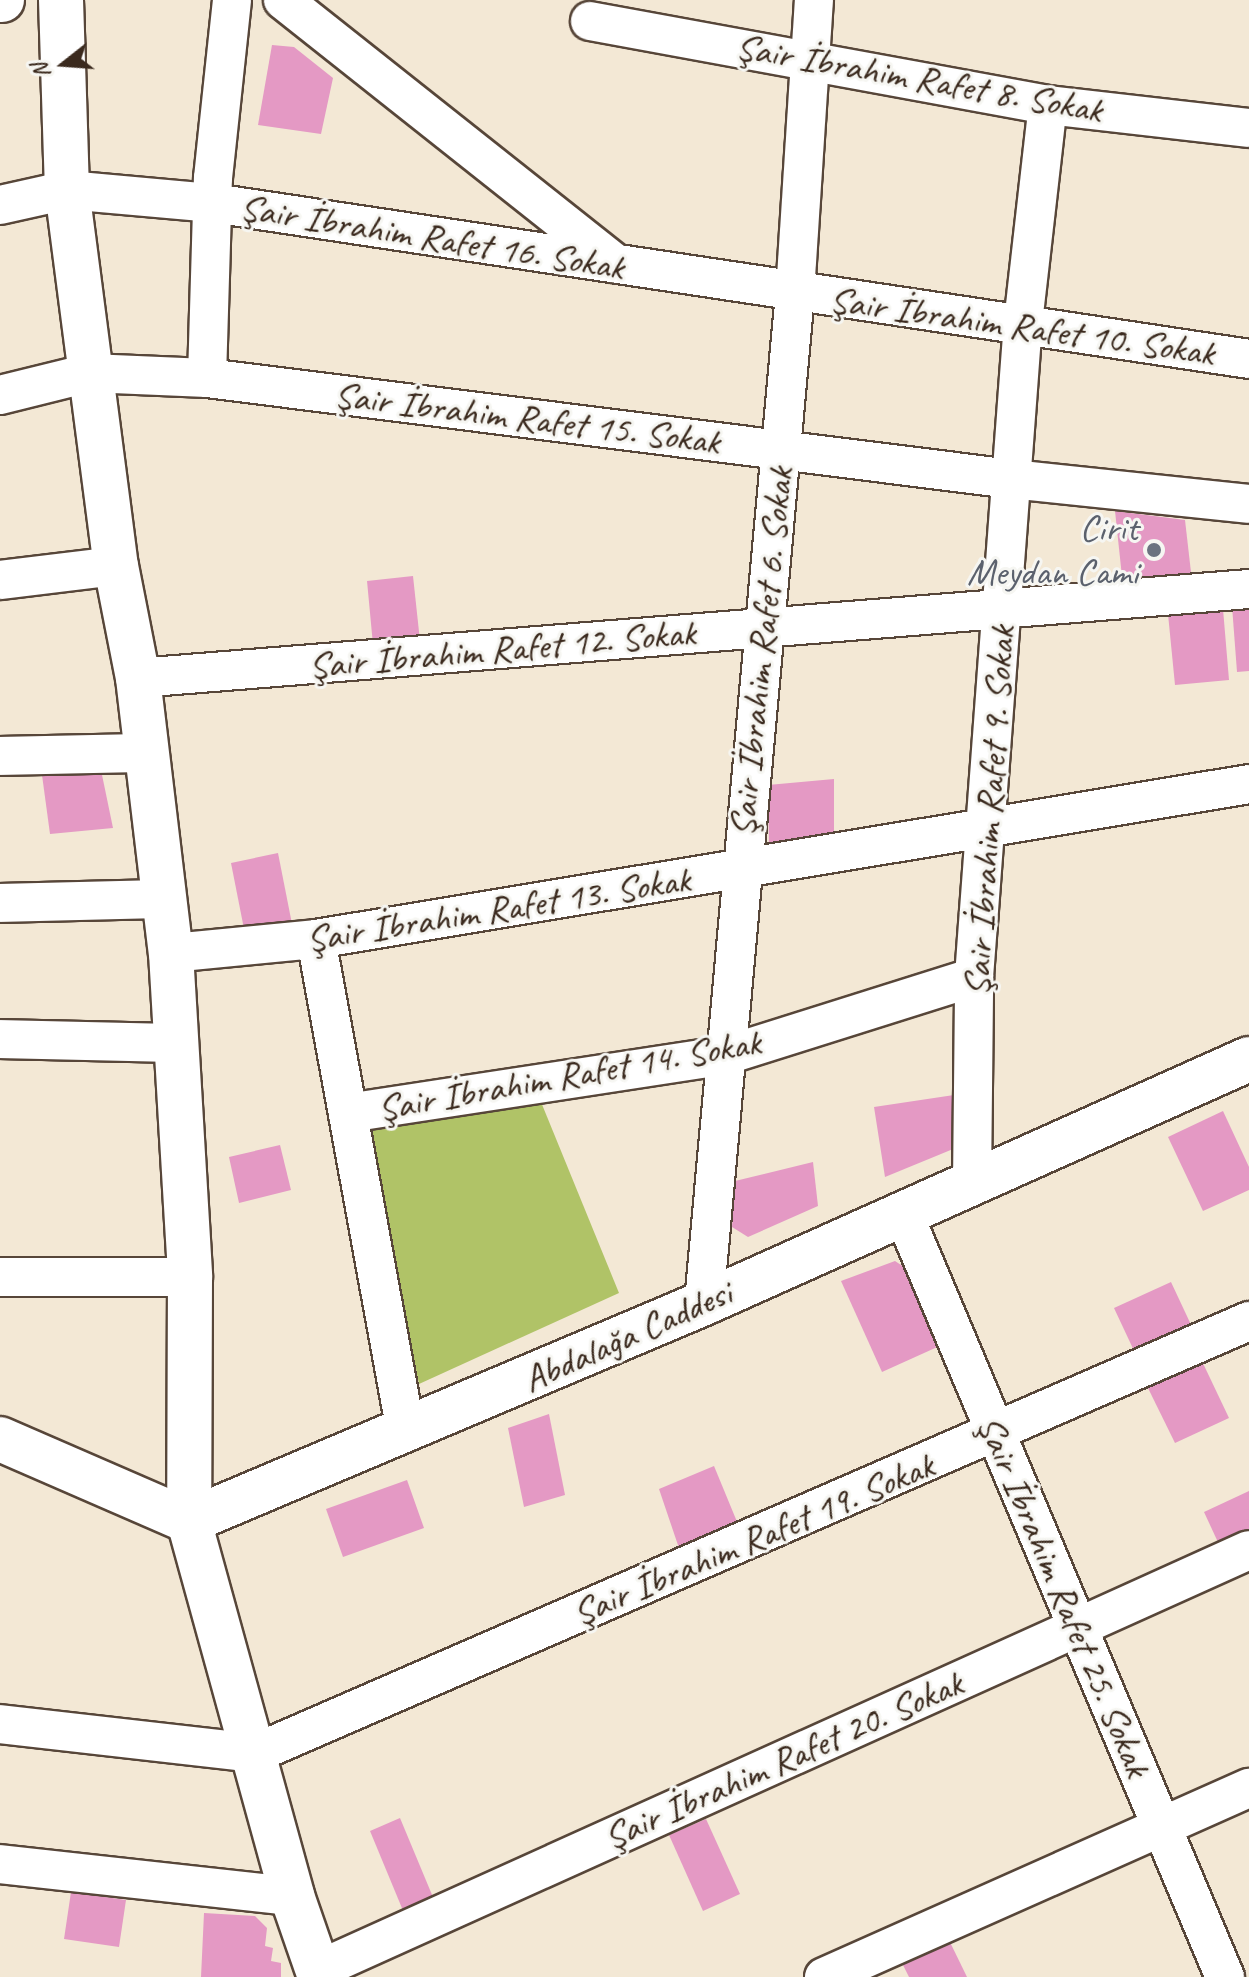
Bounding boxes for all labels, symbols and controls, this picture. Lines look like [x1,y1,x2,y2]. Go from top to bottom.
street label: Şair İbrahim Rafet 8. Sokak [732,23,1106,133]
north arrow [24,24,104,104]
text: N [26,60,56,82]
street label: Şair İbrahim Rafet 16. Sokak [236,184,628,290]
street label: Şair İbrahim Rafet 10. Sokak [826,276,1218,376]
street label: Şair İbrahim Rafet 15. Sokak [331,372,723,464]
street label: Şair İbrahim Rafet 6. Sokak [719,465,803,839]
place label: Cirit Meydan Cami [966,505,1138,594]
marker: Cirit Meydan Cami [1145,541,1163,559]
street label: Şair İbrahim Rafet 12. Sokak [306,609,698,689]
street label: Şair İbrahim Rafet 9. Sokak [953,624,1025,998]
street label: Şair İbrahim Rafet 13. Sokak [302,856,694,962]
street label: Şair İbrahim Rafet 14. Sokak [373,1019,765,1131]
street label: Abdalağa Caddesi [515,1269,739,1403]
street label: Şair İbrahim Rafet 25. Sokak [967,1408,1161,1784]
street label: Şair İbrahim Rafet 19. Sokak [565,1442,941,1636]
street label: Şair İbrahim Rafet 20. Sokak [596,1660,970,1860]

